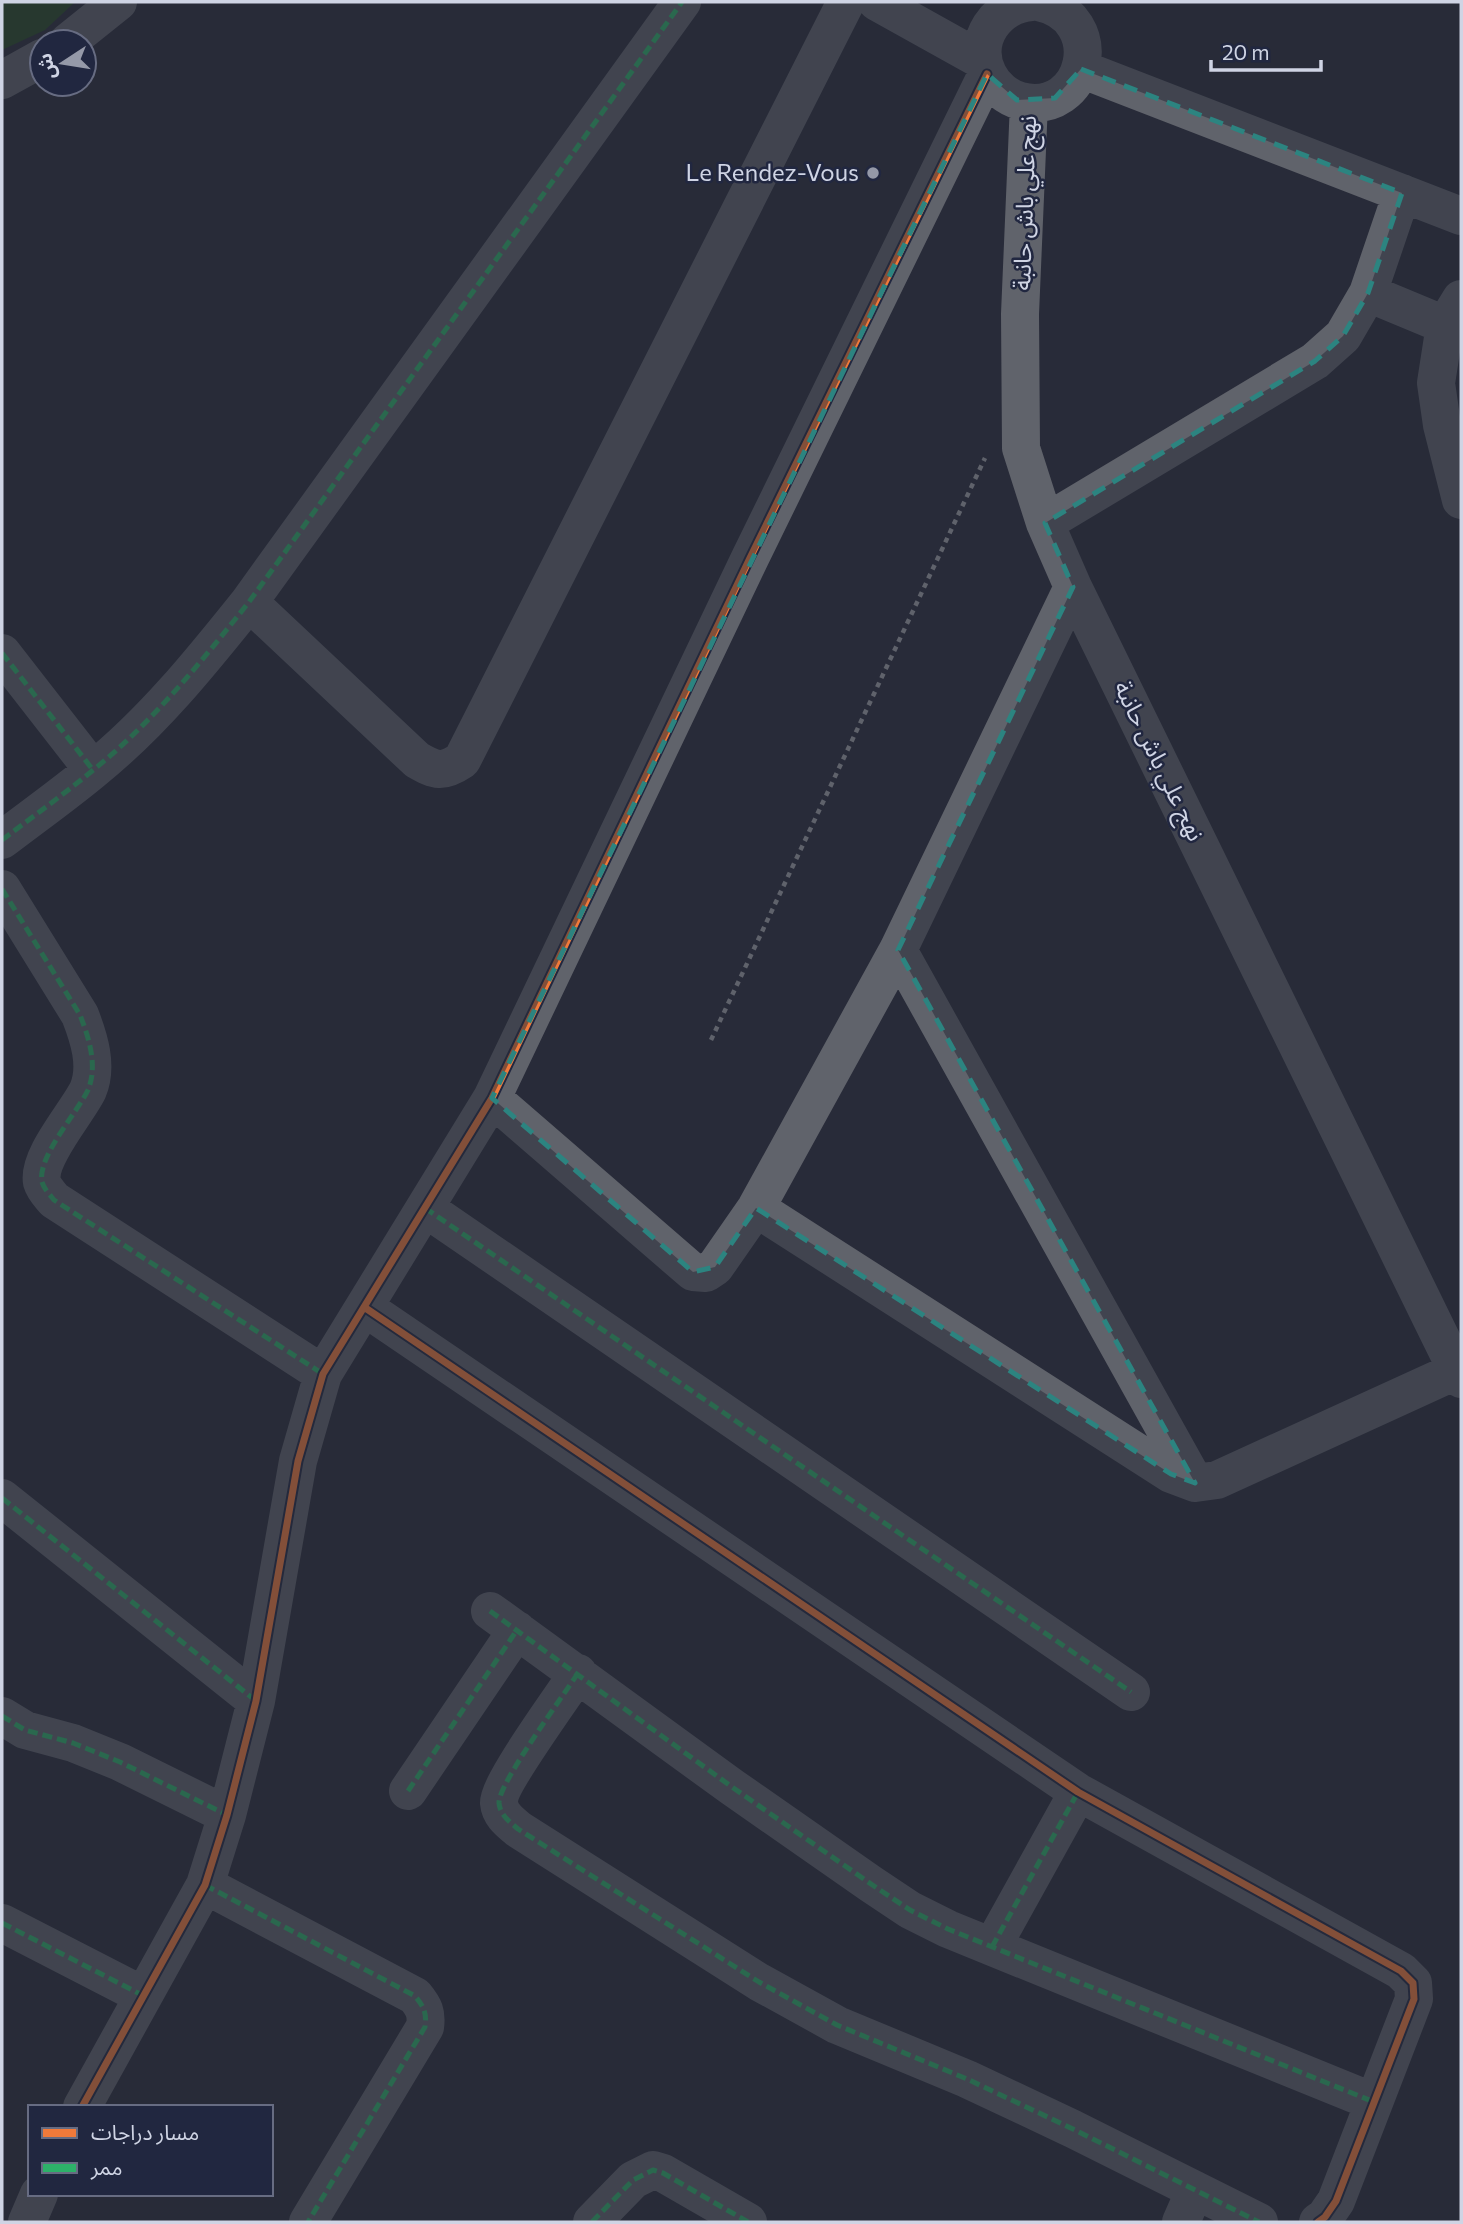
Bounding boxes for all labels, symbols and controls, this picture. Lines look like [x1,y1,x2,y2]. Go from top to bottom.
north arrow [28,28,98,98]
scale bar [1211,28,1321,72]
text: 20 m [1222,39,1270,64]
text: ش [32,52,60,82]
street label: نهج علي باش حانبة [1006,115,1047,291]
place label: Le Rendez-Vous [685,157,859,186]
marker: Le Rendez-Vous [865,165,881,181]
street label: نهج علي باش حانبة [1104,675,1212,848]
legend [28,2105,273,2196]
text: مسار دراجات [91,2119,199,2145]
text: ممر [90,2154,122,2180]

